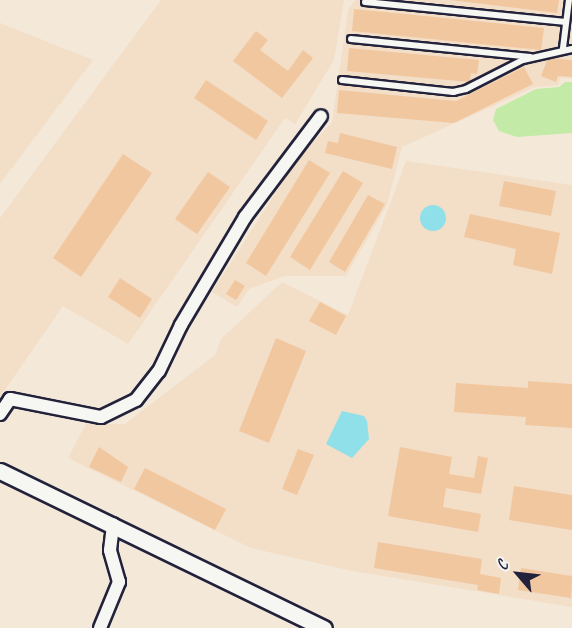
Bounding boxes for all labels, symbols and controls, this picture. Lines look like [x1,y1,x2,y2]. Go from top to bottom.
north arrow [488,544,548,604]
text: С [491,557,513,574]

